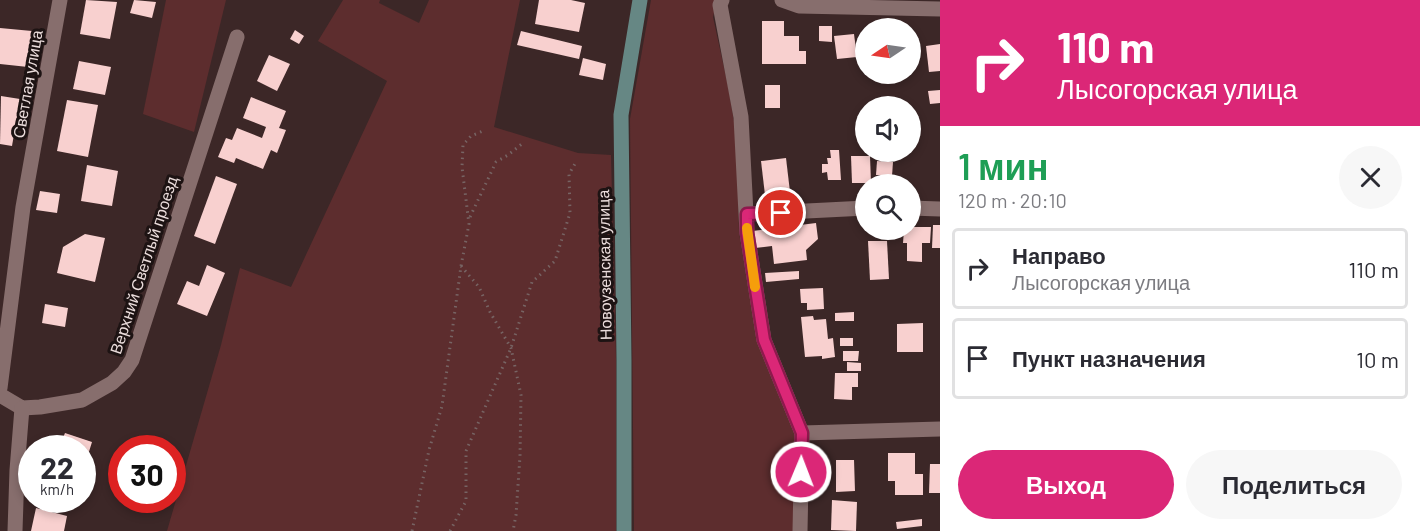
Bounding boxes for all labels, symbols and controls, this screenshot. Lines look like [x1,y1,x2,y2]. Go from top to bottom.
north arrow [855,18,921,84]
map controls [855,18,921,240]
text: 110 m [1057,21,1154,71]
icon: right [958,24,1036,102]
street label: Светлая улица [8,28,46,139]
text: Лысогорская улица [1057,72,1297,104]
button: sound [855,96,921,162]
text: 1 мин [958,144,1048,187]
button: close [1339,146,1402,209]
street label: Верхний Светлый проезд [105,173,181,356]
button: search [855,174,921,240]
pin [755,187,806,238]
text: 120 m · 20:10 [958,188,1067,212]
street label: Новоузенская улица [593,190,615,340]
icon: arrive [764,196,797,229]
text: Направо [1012,242,1106,268]
icon: right [961,252,994,285]
text: 110 m [1349,256,1399,282]
text: Лысогорская улица [1012,270,1190,294]
icon: arrive [961,342,994,375]
text: Пункт назначения [1012,345,1206,371]
text: 10 m [1356,346,1399,372]
speed limit sign: 30 [108,435,186,513]
position arrow [769,440,833,504]
text: 22 [40,449,74,485]
button: Выход [958,450,1174,519]
button: Поделиться [1186,450,1402,519]
text: km/h [40,480,74,498]

